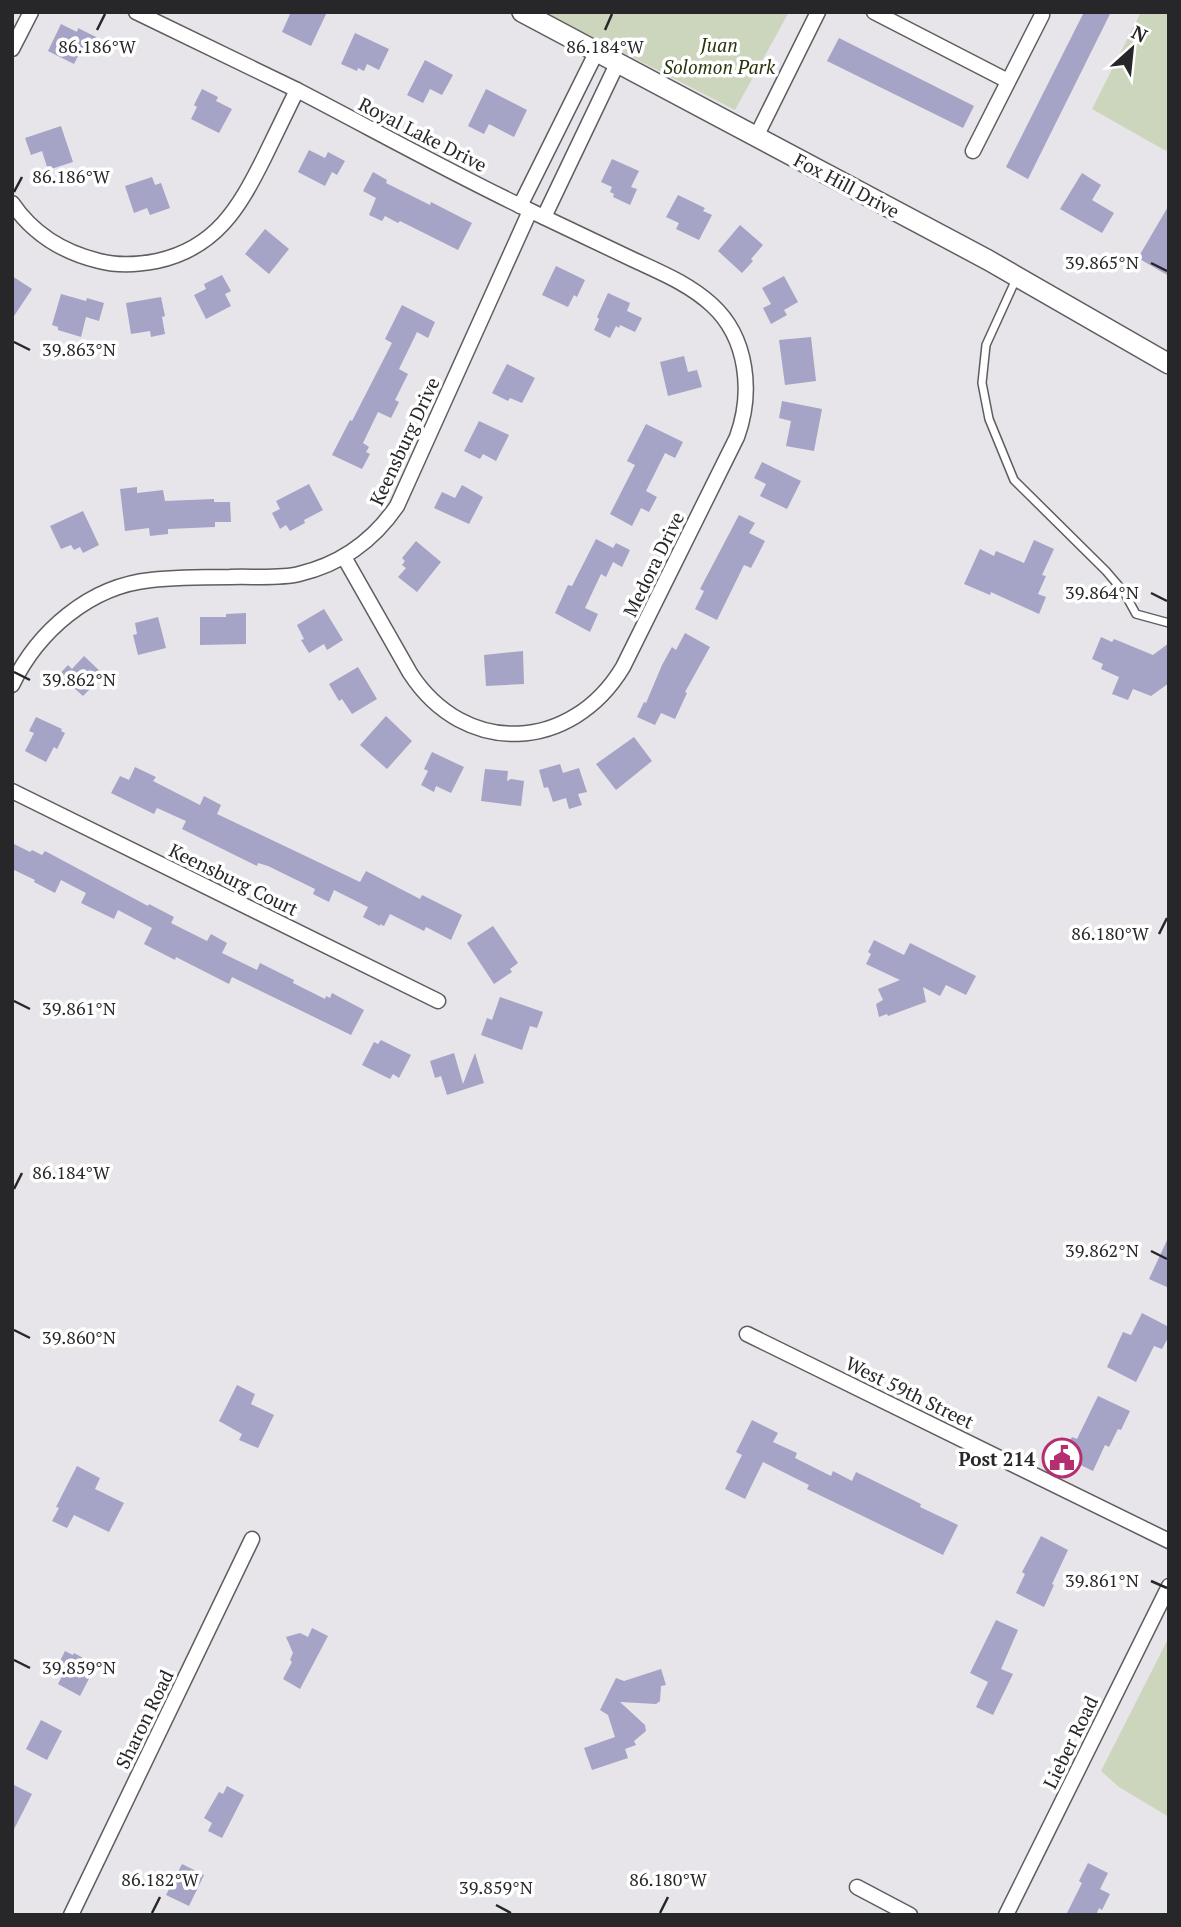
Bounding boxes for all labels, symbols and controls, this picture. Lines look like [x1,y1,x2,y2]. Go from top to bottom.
north arrow [1097,14,1167,84]
text: N [1128,19,1153,48]
park label: Juan Solomon Park [663,32,776,79]
text: 86.186°W [58,34,136,58]
text: 86.184°W [566,34,644,58]
street label: Royal Lake Drive [355,91,491,177]
street label: Fox Hill Drive [790,147,904,223]
text: 86.186°W [32,164,110,188]
text: 39.865°N [1065,250,1139,274]
text: 39.863°N [42,337,116,361]
street label: Keensburg Drive [363,373,445,509]
street label: Medora Drive [617,507,689,621]
text: 39.864°N [1065,580,1139,604]
text: 39.862°N [42,667,116,691]
street label: Keensburg Court [165,837,303,921]
text: 86.180°W [1071,921,1149,945]
text: 39.861°N [42,996,116,1020]
text: 86.184°W [32,1160,110,1184]
text: 39.862°N [1065,1238,1139,1262]
text: 39.860°N [42,1325,116,1349]
street label: West 59th Street [842,1350,978,1434]
public building icon: Post 214 [1041,1437,1083,1479]
place label: Post 214 [959,1446,1035,1471]
text: 39.861°N [1065,1568,1139,1592]
text: 39.859°N [42,1655,116,1679]
street label: Sharon Road [109,1665,179,1773]
street label: Lieber Road [1037,1691,1103,1792]
text: 86.182°W [121,1867,199,1891]
text: 86.180°W [629,1867,707,1891]
text: 39.859°N [459,1875,533,1899]

